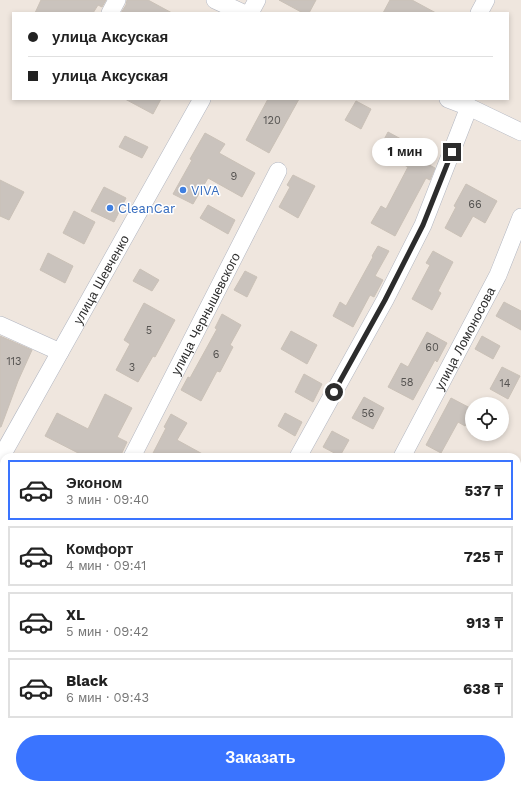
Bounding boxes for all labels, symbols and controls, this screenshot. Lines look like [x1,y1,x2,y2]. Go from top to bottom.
text: улица Аксуская [52,28,168,46]
text: улица Аксуская [52,67,168,85]
house number: 120 [263,114,281,127]
callout: 1 мин [372,138,438,166]
route end [443,143,461,161]
text: 1 мин [388,144,422,159]
house number: 9 [231,170,238,183]
place label: VIVA [191,183,220,198]
marker: VIVA [178,185,188,195]
house number: 66 [468,198,482,211]
place label: CleanCar [118,201,175,216]
marker: CleanCar [105,203,115,213]
street label: улица Шевченко [70,232,132,327]
street label: улица Чернышевского [168,250,243,377]
street label: улица Ломоносова [431,284,498,393]
house number: 5 [146,324,152,337]
house number: 60 [425,341,439,354]
house number: 6 [213,348,220,361]
house number: 113 [7,355,22,368]
house number: 3 [129,361,135,374]
house number: 58 [400,376,414,389]
house number: 14 [499,377,511,390]
route start [325,383,343,401]
map controls [465,397,509,441]
button: locate [465,397,509,441]
house number: 56 [361,407,375,420]
icon: car [18,472,54,508]
text: Эконом [66,474,122,492]
text: 537 ₸ [465,482,503,500]
text: 3 мин · 09:40 [66,492,149,507]
icon: car [18,538,54,574]
text: Комфорт [66,540,133,558]
text: 725 ₸ [464,548,503,566]
text: 4 мин · 09:41 [66,558,146,573]
icon: car [18,604,54,640]
text: XL [66,606,85,624]
text: 913 ₸ [466,614,503,632]
text: 5 мин · 09:42 [66,624,149,639]
icon: car [18,670,54,706]
text: Black [66,672,108,690]
text: 638 ₸ [463,680,503,698]
text: 6 мин · 09:43 [66,690,149,705]
button: Заказать [16,735,505,781]

